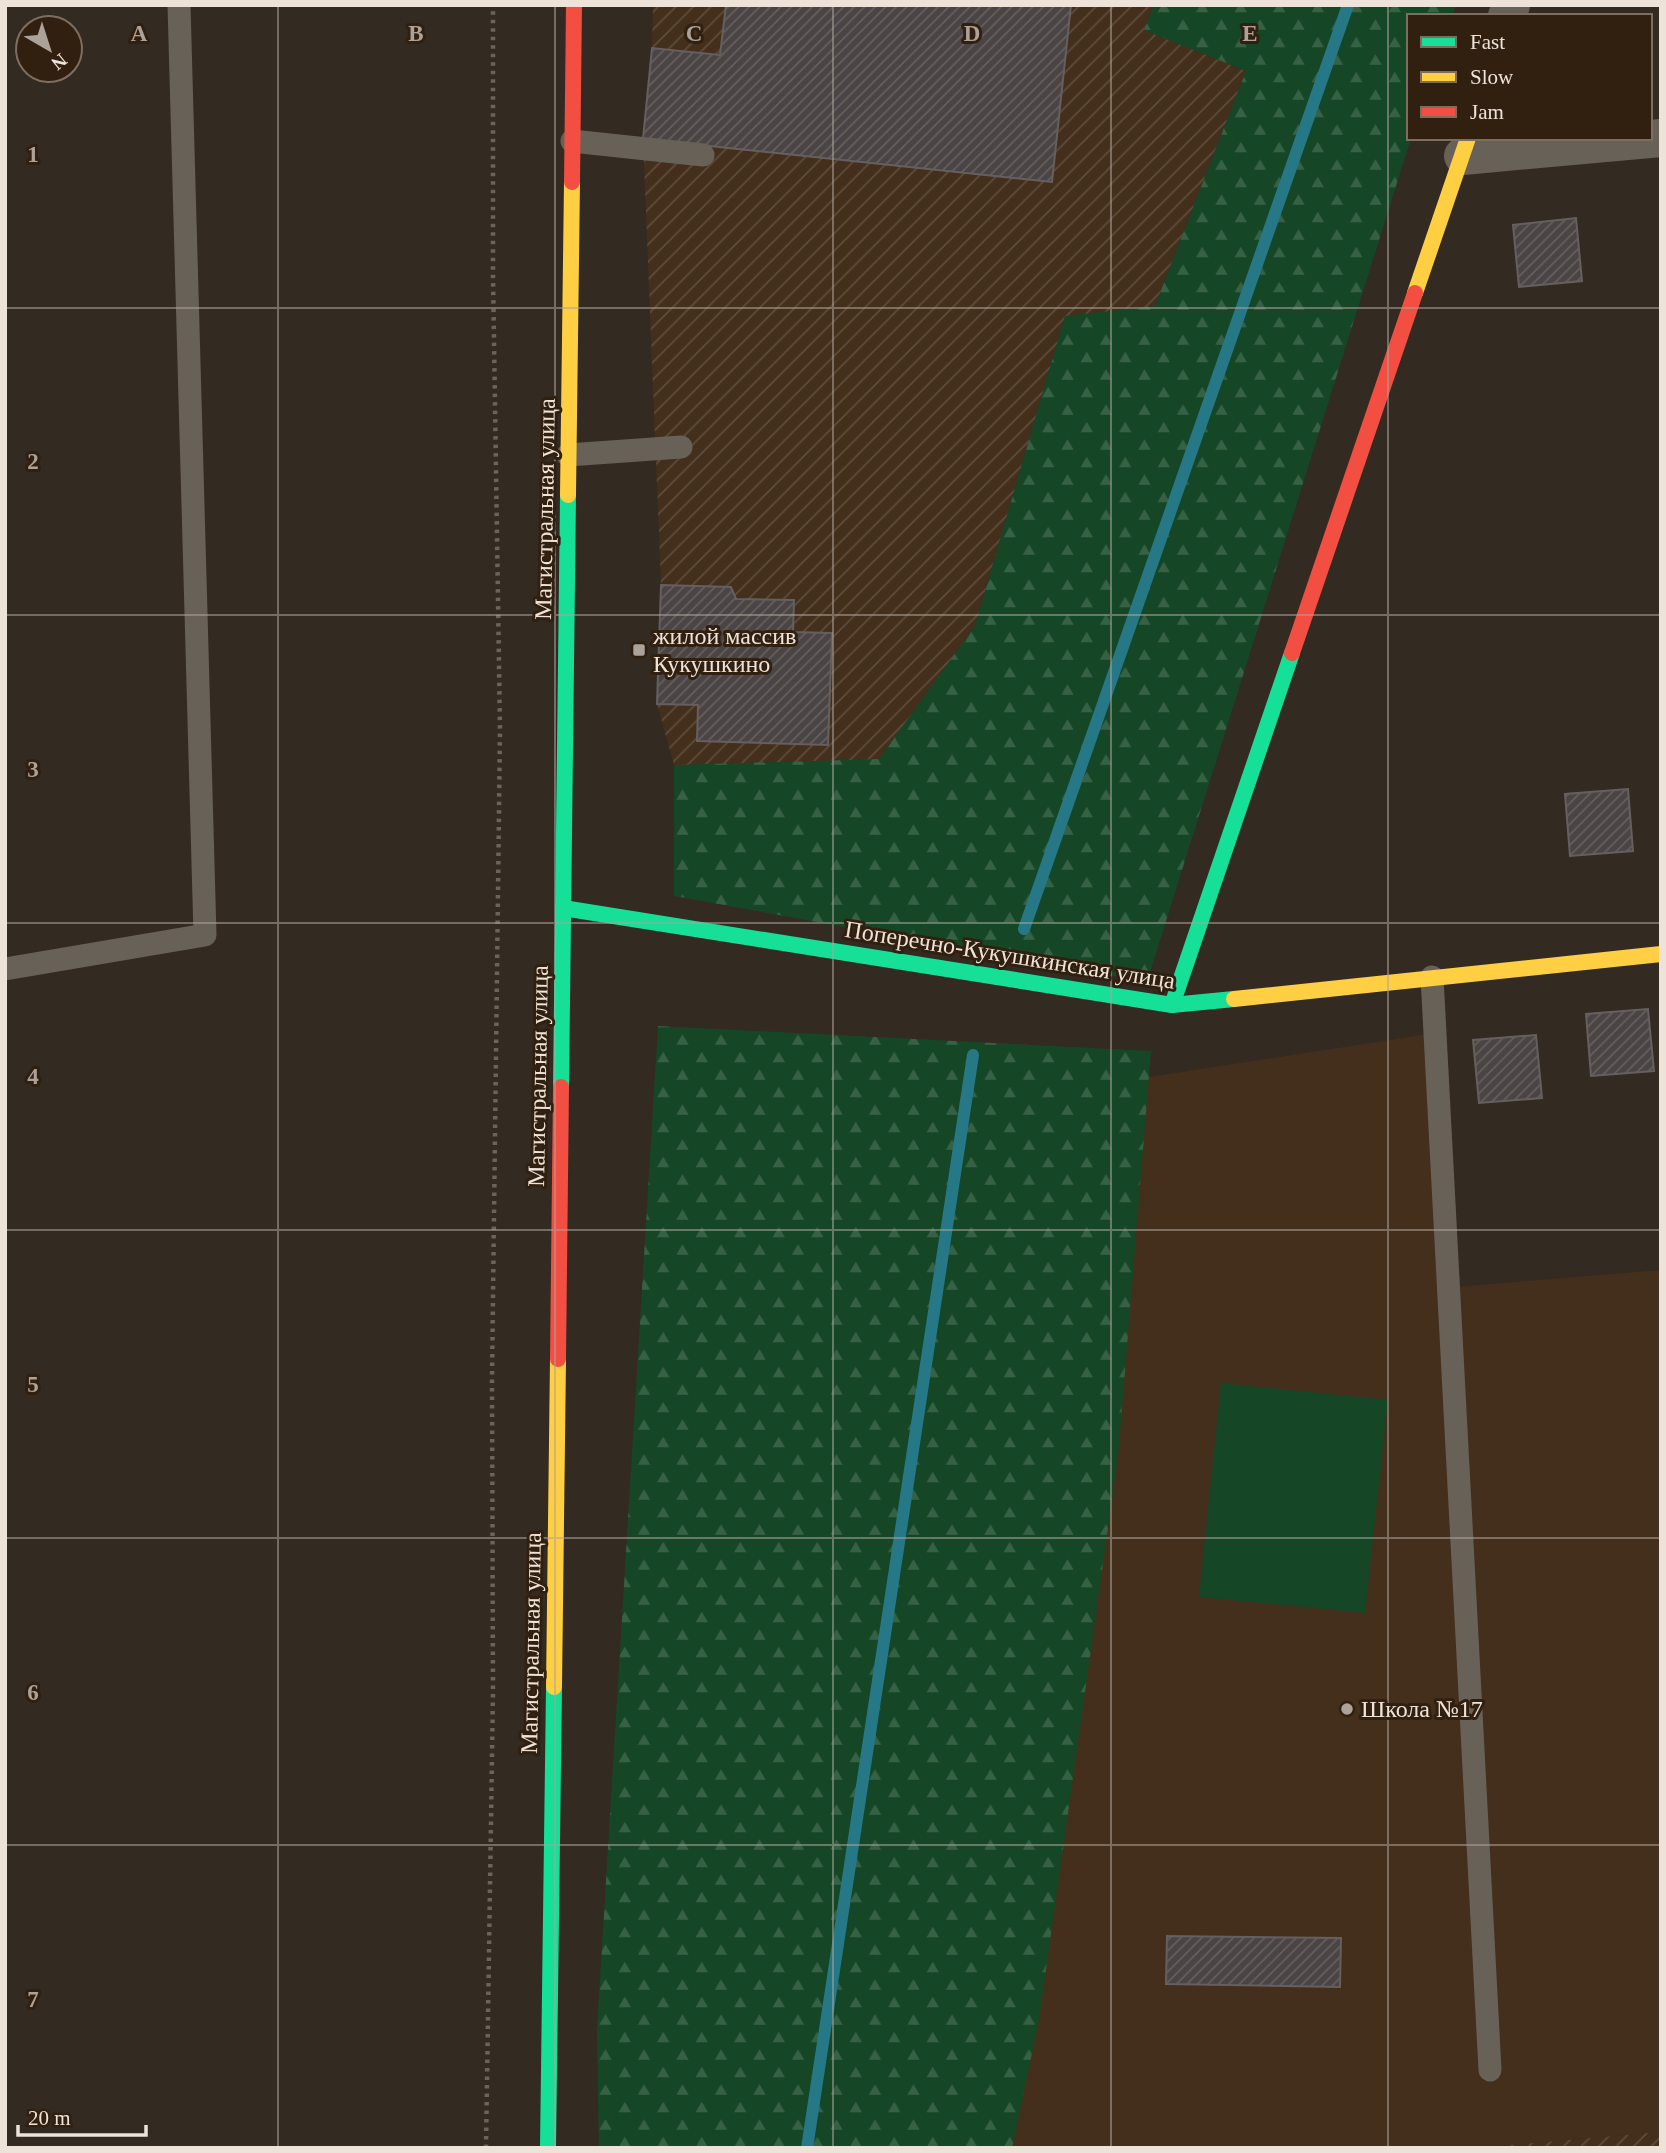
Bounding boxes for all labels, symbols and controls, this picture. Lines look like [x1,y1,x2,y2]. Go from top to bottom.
north arrow [14,14,84,84]
legend [1407,14,1652,140]
text: A [131,21,148,46]
text: B [408,21,424,46]
text: C [686,21,702,46]
text: D [964,21,980,46]
text: E [1242,21,1258,46]
text: Fast [1470,30,1505,54]
text: N [47,49,71,74]
text: Slow [1470,65,1514,89]
text: Jam [1470,100,1504,124]
text: 1 [27,142,39,167]
street label: Магистральная улица [530,398,560,620]
text: 2 [27,449,39,474]
place label: жилой массив Кукушкино [652,623,796,677]
marker: жилой массив Кукушкино [631,642,647,658]
text: 3 [27,757,39,782]
street label: Поперечно-Кукушкинская улица [843,916,1177,994]
street label: Магистральная улица [523,965,553,1187]
text: 4 [27,1064,39,1089]
text: 5 [27,1372,39,1397]
street label: Магистральная улица [516,1532,546,1754]
text: 6 [27,1680,39,1705]
place label: Школа №17 [1361,1696,1483,1722]
marker: Школа №17 [1339,1701,1355,1717]
text: 7 [27,1987,39,2012]
scale bar [18,2094,145,2138]
text: 20 m [28,2106,71,2130]

